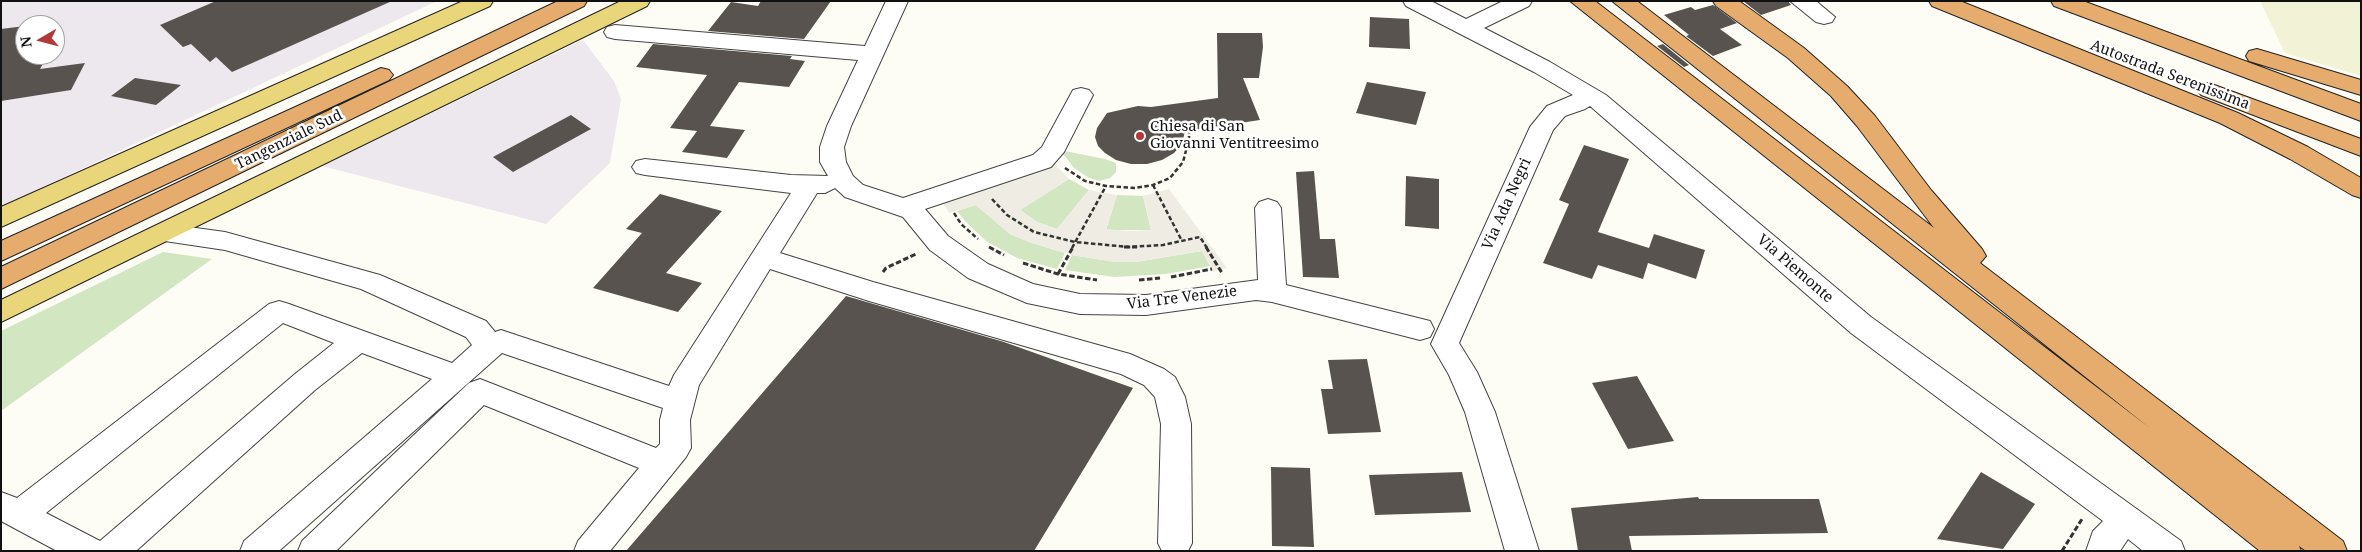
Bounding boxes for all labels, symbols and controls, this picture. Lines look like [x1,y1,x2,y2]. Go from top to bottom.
north arrow [15,15,65,65]
text: N [15,35,36,49]
street label: Autostrada Serenissima [2088,36,2252,114]
street label: Tangenziale Sud [232,106,346,174]
place label: Chiesa di San Giovanni Ventitreesimo [1150,118,1319,153]
marker: Chiesa di San Giovanni Ventitreesimo [1134,130,1146,142]
street label: Via Ada Negri [1479,155,1535,253]
street label: Via Piemonte [1753,231,1837,307]
street label: Via Tre Venezie [1126,282,1238,314]

